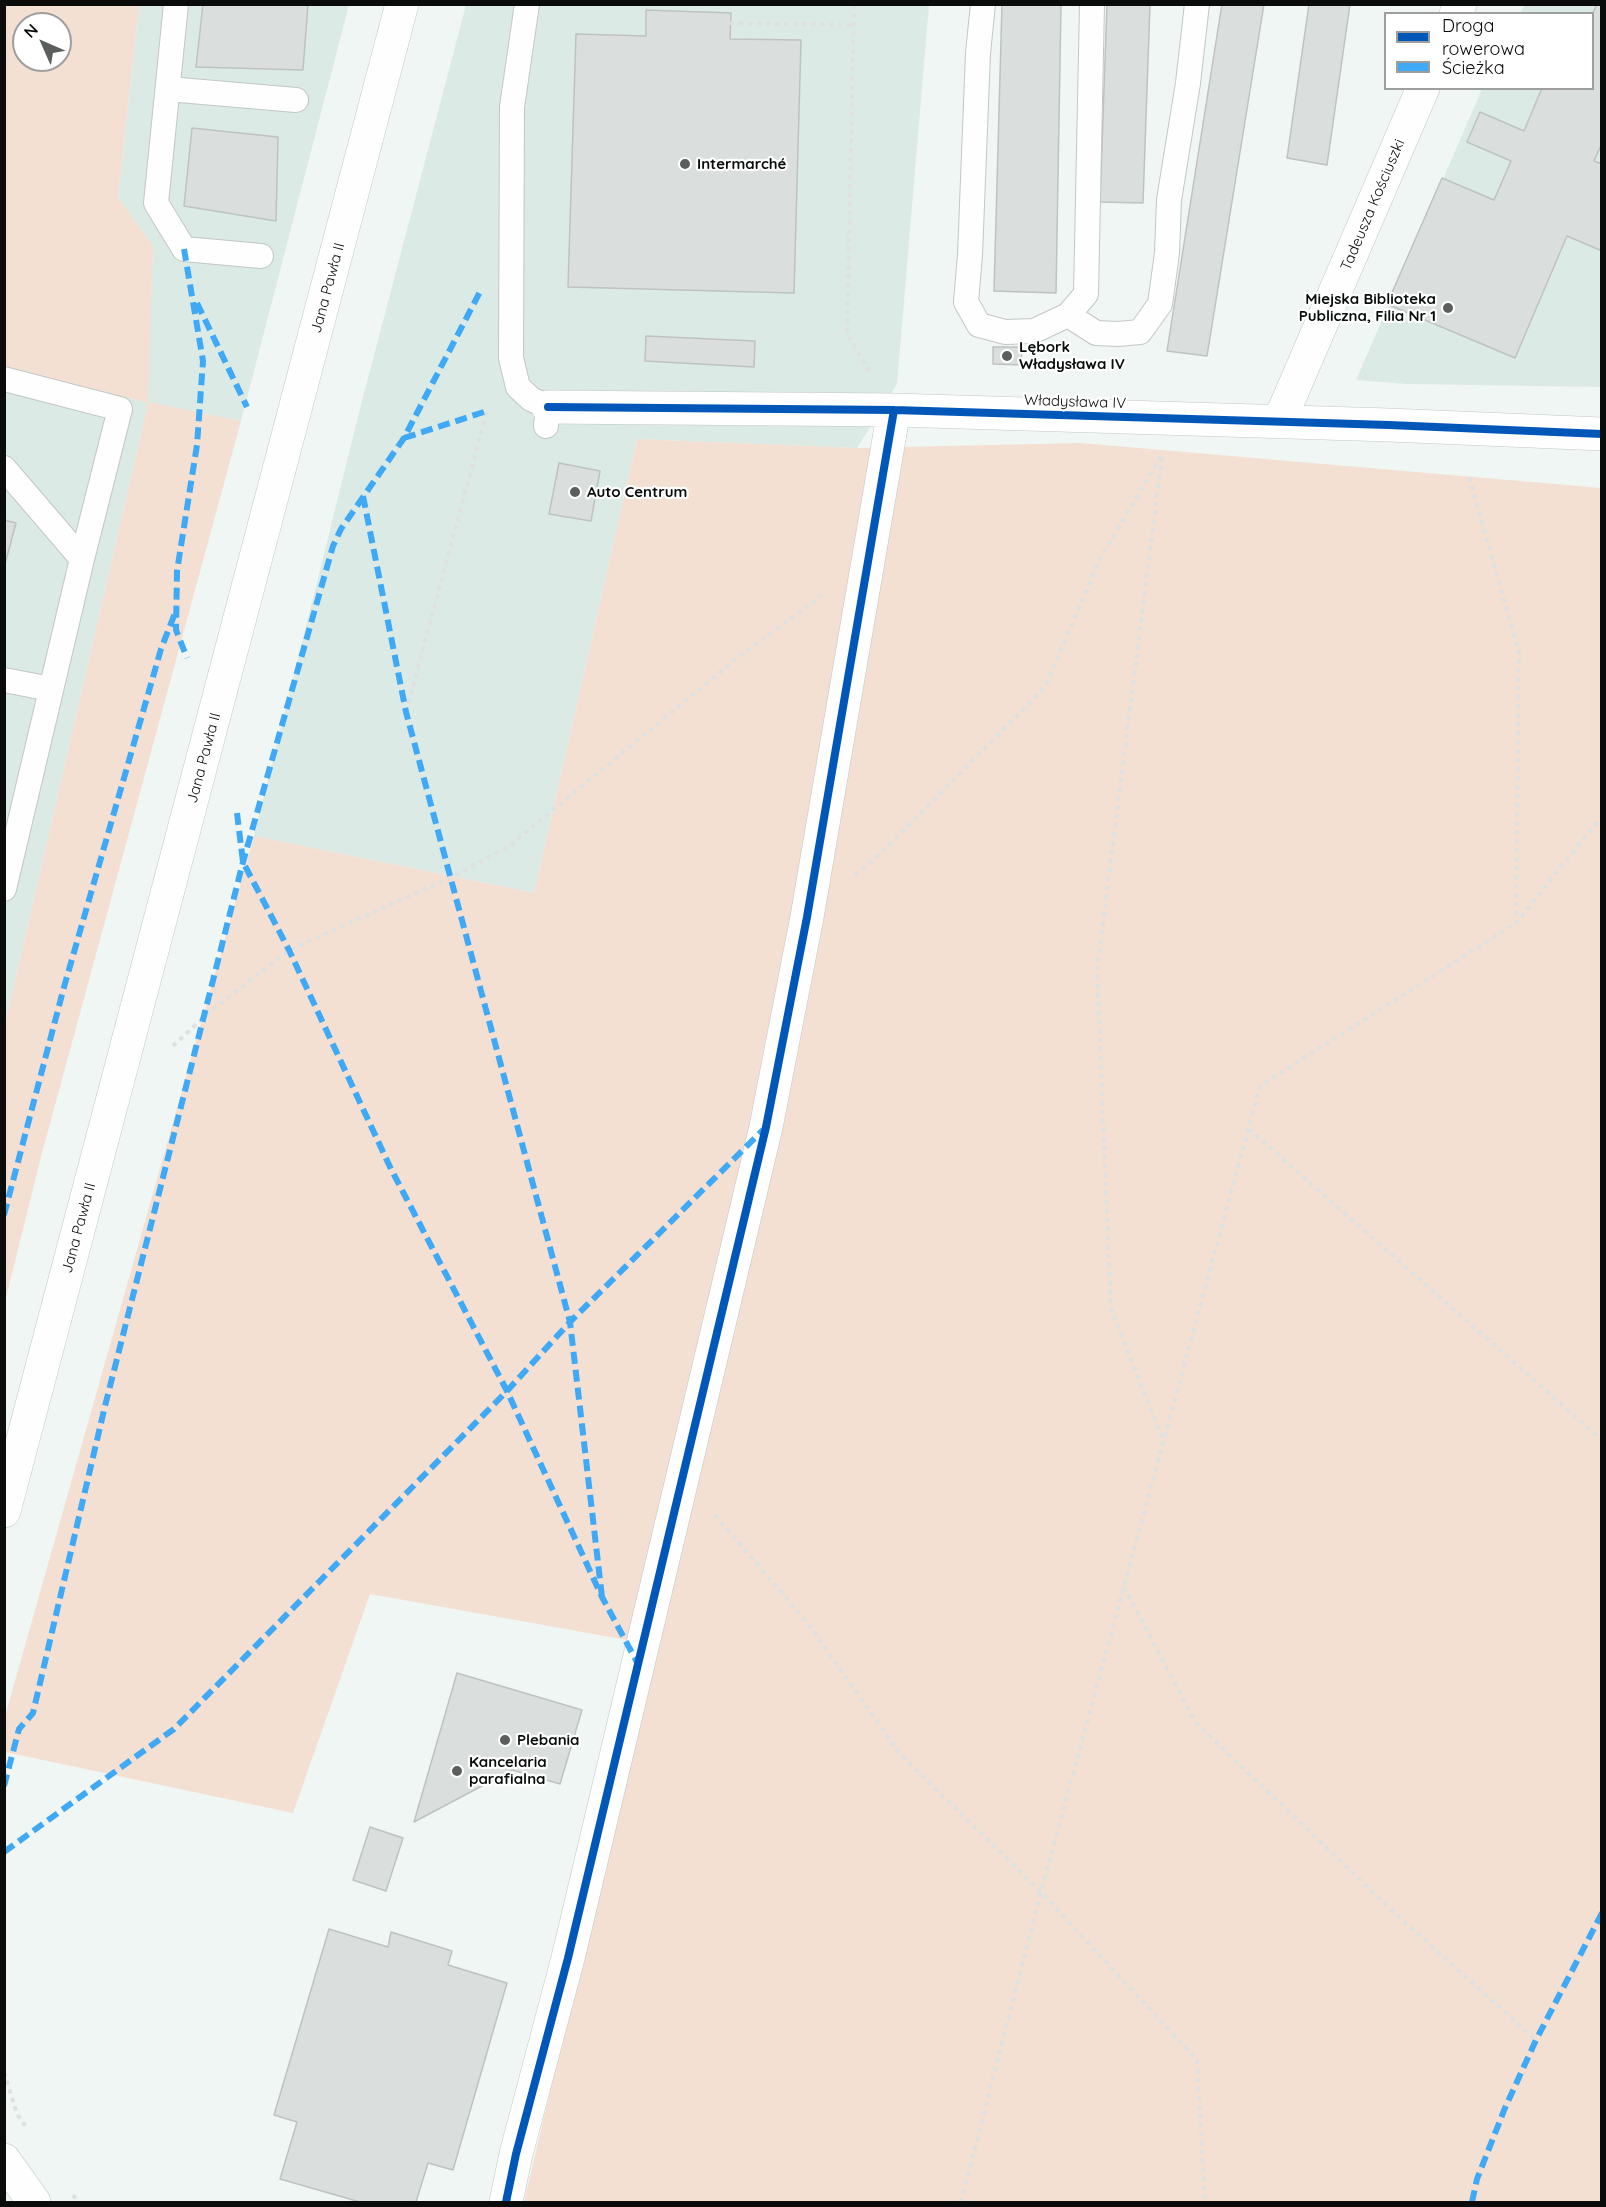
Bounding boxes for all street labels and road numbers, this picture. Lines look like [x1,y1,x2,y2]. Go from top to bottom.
street label: Tadeusza Kościuszki [1337,137,1409,273]
street label: Jana Pawła II [307,241,349,335]
street label: Władysława IV [1024,391,1126,413]
street label: Jana Pawła II [183,711,225,805]
street label: Jana Pawła II [58,1181,100,1275]

